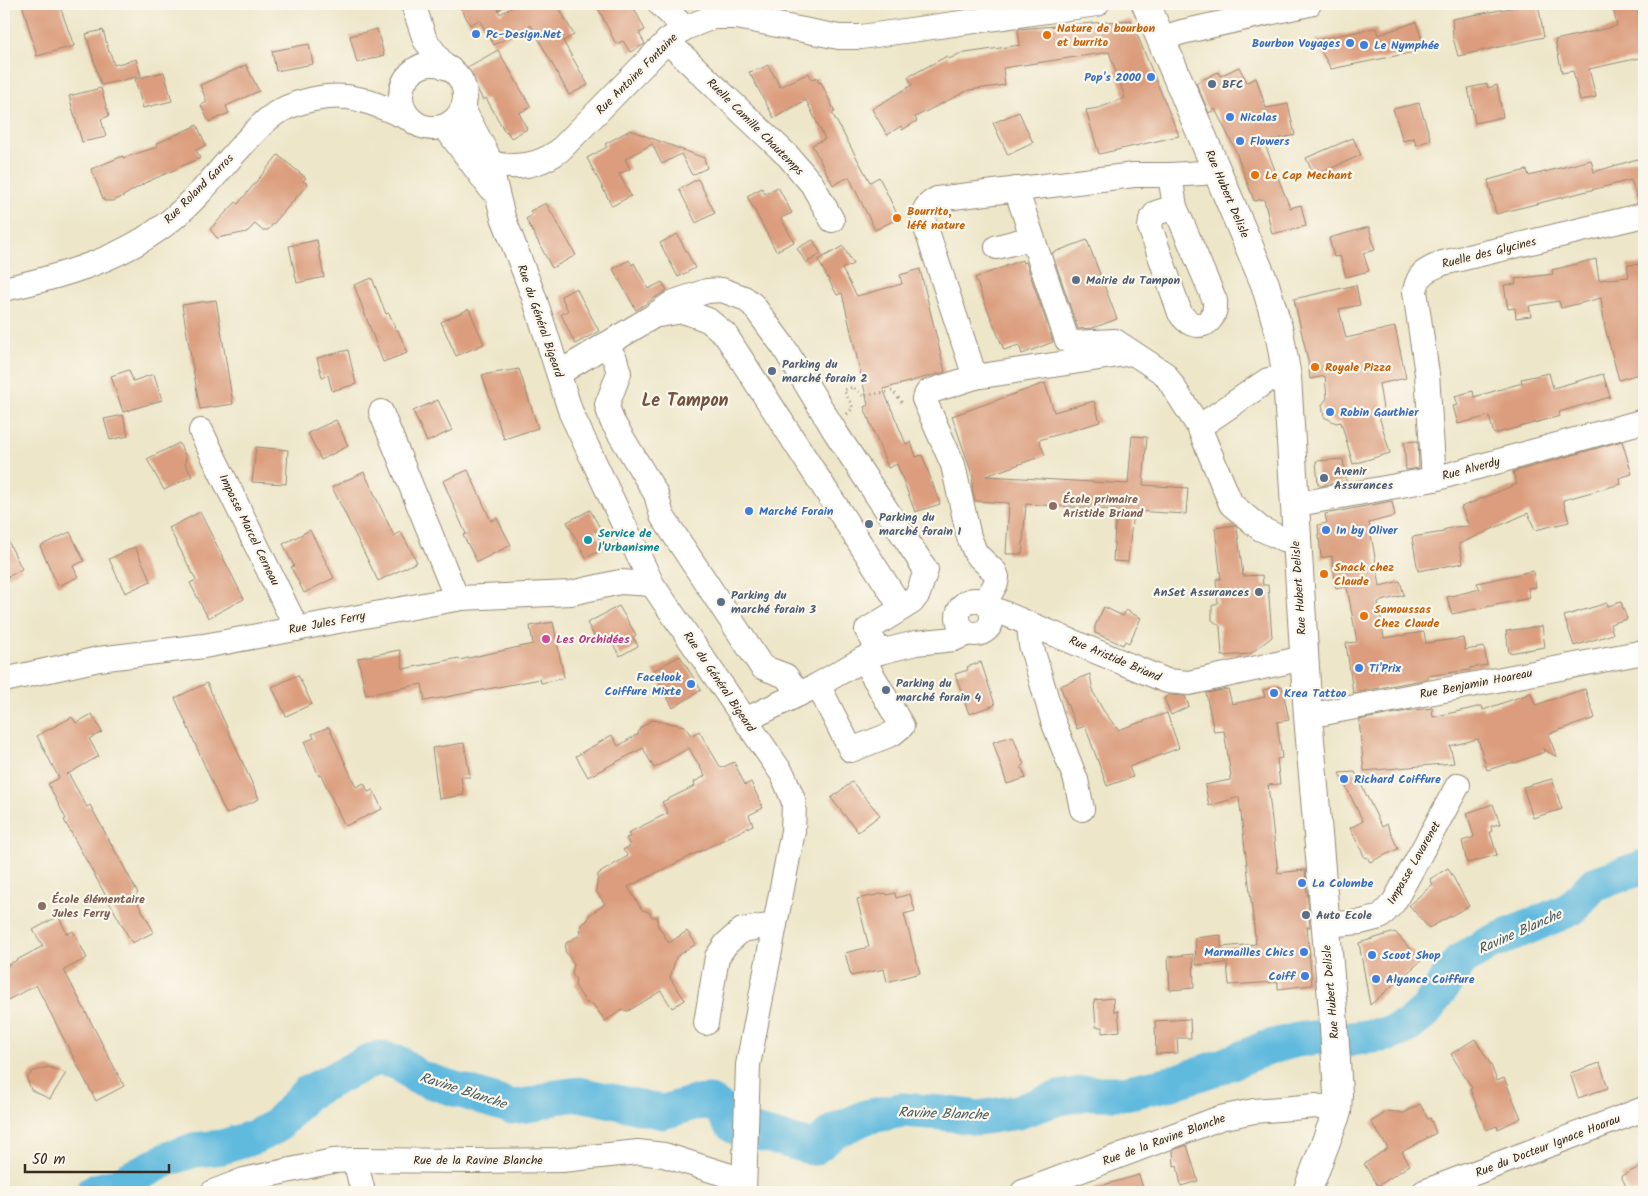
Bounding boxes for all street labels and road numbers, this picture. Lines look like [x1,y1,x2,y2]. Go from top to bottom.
street label: Rue Antoine Fontaine [592,28,683,119]
street label: Ruelle Camille Chautemps [702,74,808,180]
street label: Rue Hubert Delisle [1200,147,1254,242]
street label: Rue Roland Garros [160,150,238,228]
street label: Ruelle des Glycines [1440,232,1538,274]
street label: Rue du Général Bigeard [512,262,569,381]
street label: Rue Alverdy [1440,452,1502,486]
street label: Impasse Marcel Cerneau [214,471,284,589]
street label: Rue Hubert Delisle [1286,540,1312,636]
street label: Rue Jules Ferry [287,606,367,640]
street label: Rue du Général Bigeard [678,628,761,737]
street label: Rue Aristide Briand [1066,631,1165,687]
street label: Rue Benjamin Hoareau [1418,664,1534,704]
street label: Impasse Lavarenet [1382,817,1446,908]
street label: Rue Hubert Delisle [1317,944,1345,1040]
street label: Rue de la Ravine Blanche [1100,1109,1229,1171]
street label: Rue du Docteur Ignace Hoarau [1473,1109,1624,1182]
street label: Rue de la Ravine Blanche [413,1151,543,1170]

